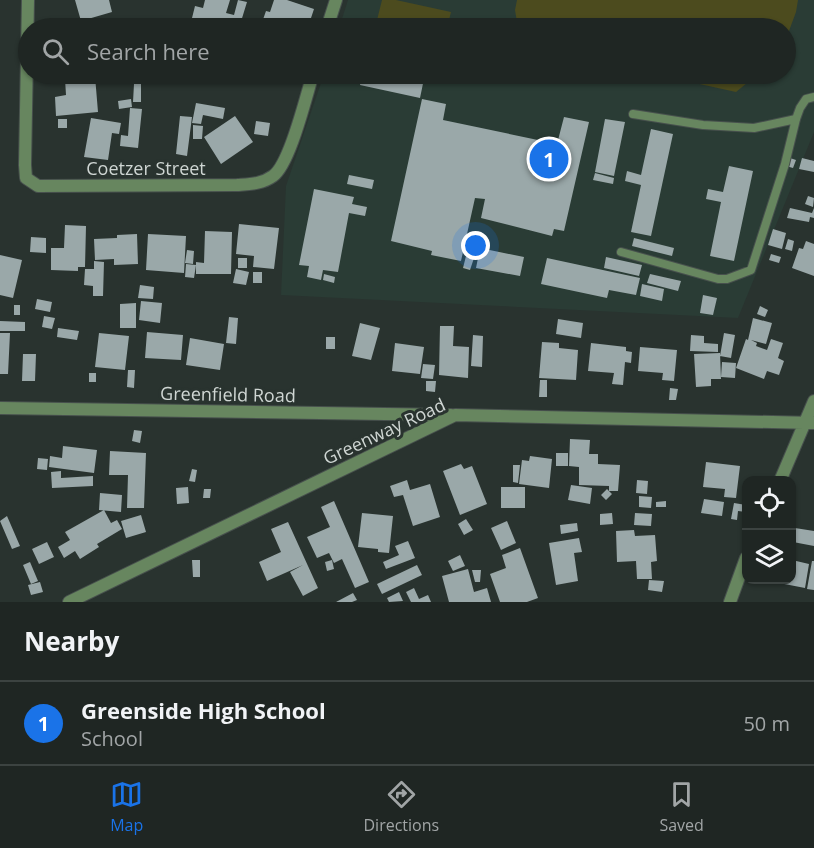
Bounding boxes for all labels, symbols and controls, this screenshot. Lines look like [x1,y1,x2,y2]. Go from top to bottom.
search box [18,18,796,84]
icon: search [39,35,72,68]
text: Search here [87,36,210,66]
pin: 1 [530,136,568,182]
street label: Coetzer Street [86,156,206,180]
your location [461,231,490,260]
street label: Greenfield Road [160,381,296,407]
street label: Greenway Road [319,392,449,470]
map controls [742,476,796,584]
button: locate [742,476,796,530]
button: layers [742,530,796,584]
text: Nearby [24,623,119,659]
text: Greenside High School [81,695,326,725]
text: 1 [38,710,49,737]
text: 50 m [743,710,790,737]
text: School [81,725,143,752]
tab: Map [110,778,143,836]
tab: Directions [364,778,439,836]
tab: Saved [659,778,704,836]

